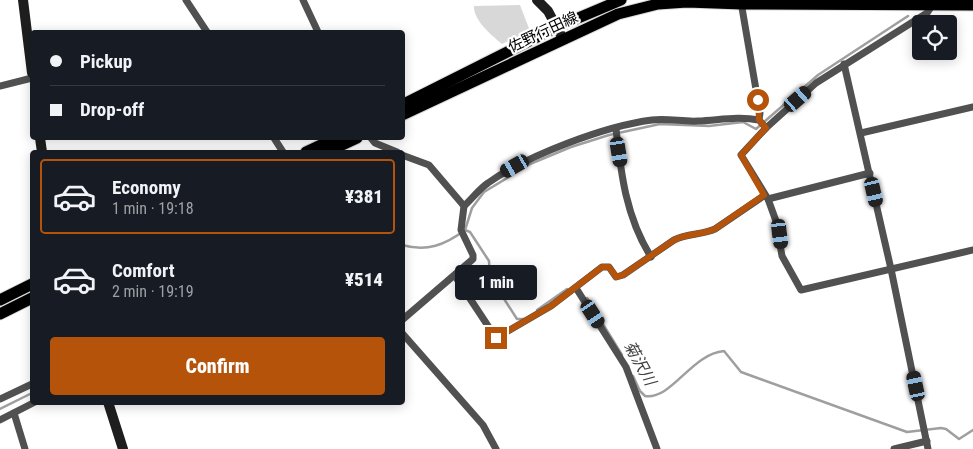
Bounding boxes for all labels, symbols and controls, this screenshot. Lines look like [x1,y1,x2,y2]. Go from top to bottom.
street label: 佐野行田線 [505,8,581,56]
map controls [912,15,957,60]
button: locate [912,15,957,60]
text: Pickup [80,50,132,73]
car [781,83,814,115]
route start [747,89,769,111]
text: Drop-off [80,98,144,121]
car [609,136,628,168]
car [498,152,531,180]
icon: car [52,174,97,219]
text: Economy [112,176,181,199]
car [863,176,884,208]
text: ¥381 [345,185,383,208]
text: 1 min · 19:18 [112,199,194,218]
car [770,218,789,250]
icon: car [52,257,97,302]
text: Comfort [112,259,175,282]
callout: 1 min [455,266,537,300]
text: ¥514 [345,268,383,291]
text: 1 min [478,273,514,292]
text: 2 min · 19:19 [112,282,194,301]
car [578,297,607,331]
route end [485,327,507,349]
button: Confirm [50,337,385,395]
water label: 菊沢川 [620,337,661,390]
car [905,370,926,402]

